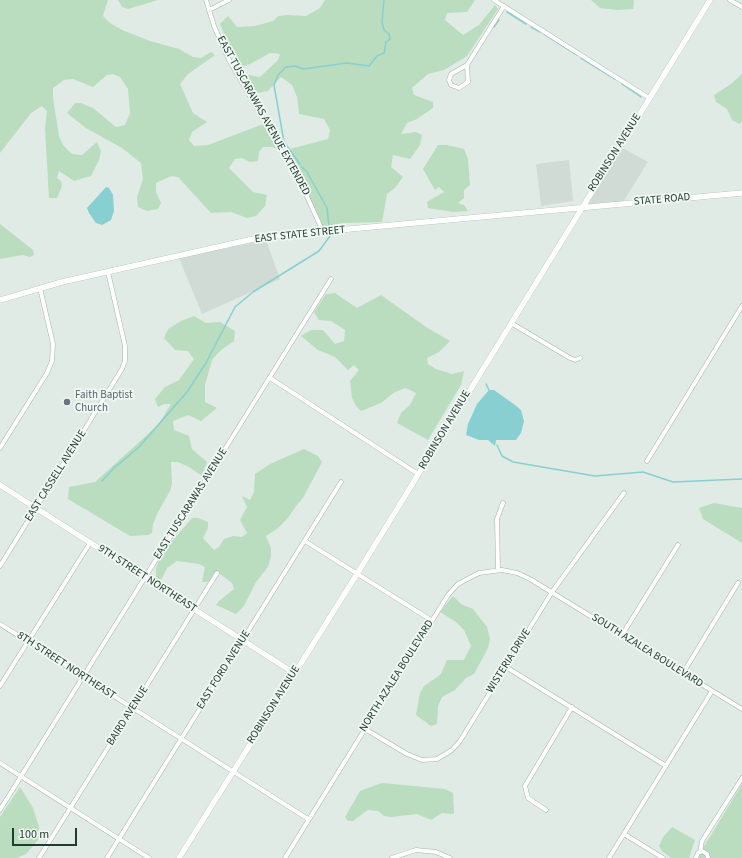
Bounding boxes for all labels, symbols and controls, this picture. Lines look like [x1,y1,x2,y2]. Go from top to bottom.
street label: EAST TUSCARAWAS AVENUE EXTENDED [214,34,312,198]
street label: ROBINSON AVENUE [586,111,644,195]
street label: STATE ROAD [633,191,691,209]
street label: EAST STATE STREET [254,224,346,246]
street label: ROBINSON AVENUE [416,388,474,472]
place label: Faith Baptist Church [75,389,133,415]
marker: Faith Baptist Church [62,397,72,407]
street label: EAST CASSELL AVENUE [22,428,90,524]
street label: EAST TUSCARAWAS AVENUE [151,446,231,562]
street label: 9TH STREET NORTHEAST [95,542,199,616]
street label: SOUTH AZALEA BOULEVARD [589,611,705,691]
street label: NORTH AZALEA BOULEVARD [357,618,437,734]
street label: WISTERIA DRIVE [484,626,534,696]
street label: EAST FORD AVENUE [194,628,254,712]
street label: 8TH STREET NORTHEAST [14,629,118,703]
street label: ROBINSON AVENUE [245,663,303,747]
street label: BAIRD AVENUE [104,684,152,748]
scale bar [14,820,79,846]
text: 100 m [19,826,49,843]

